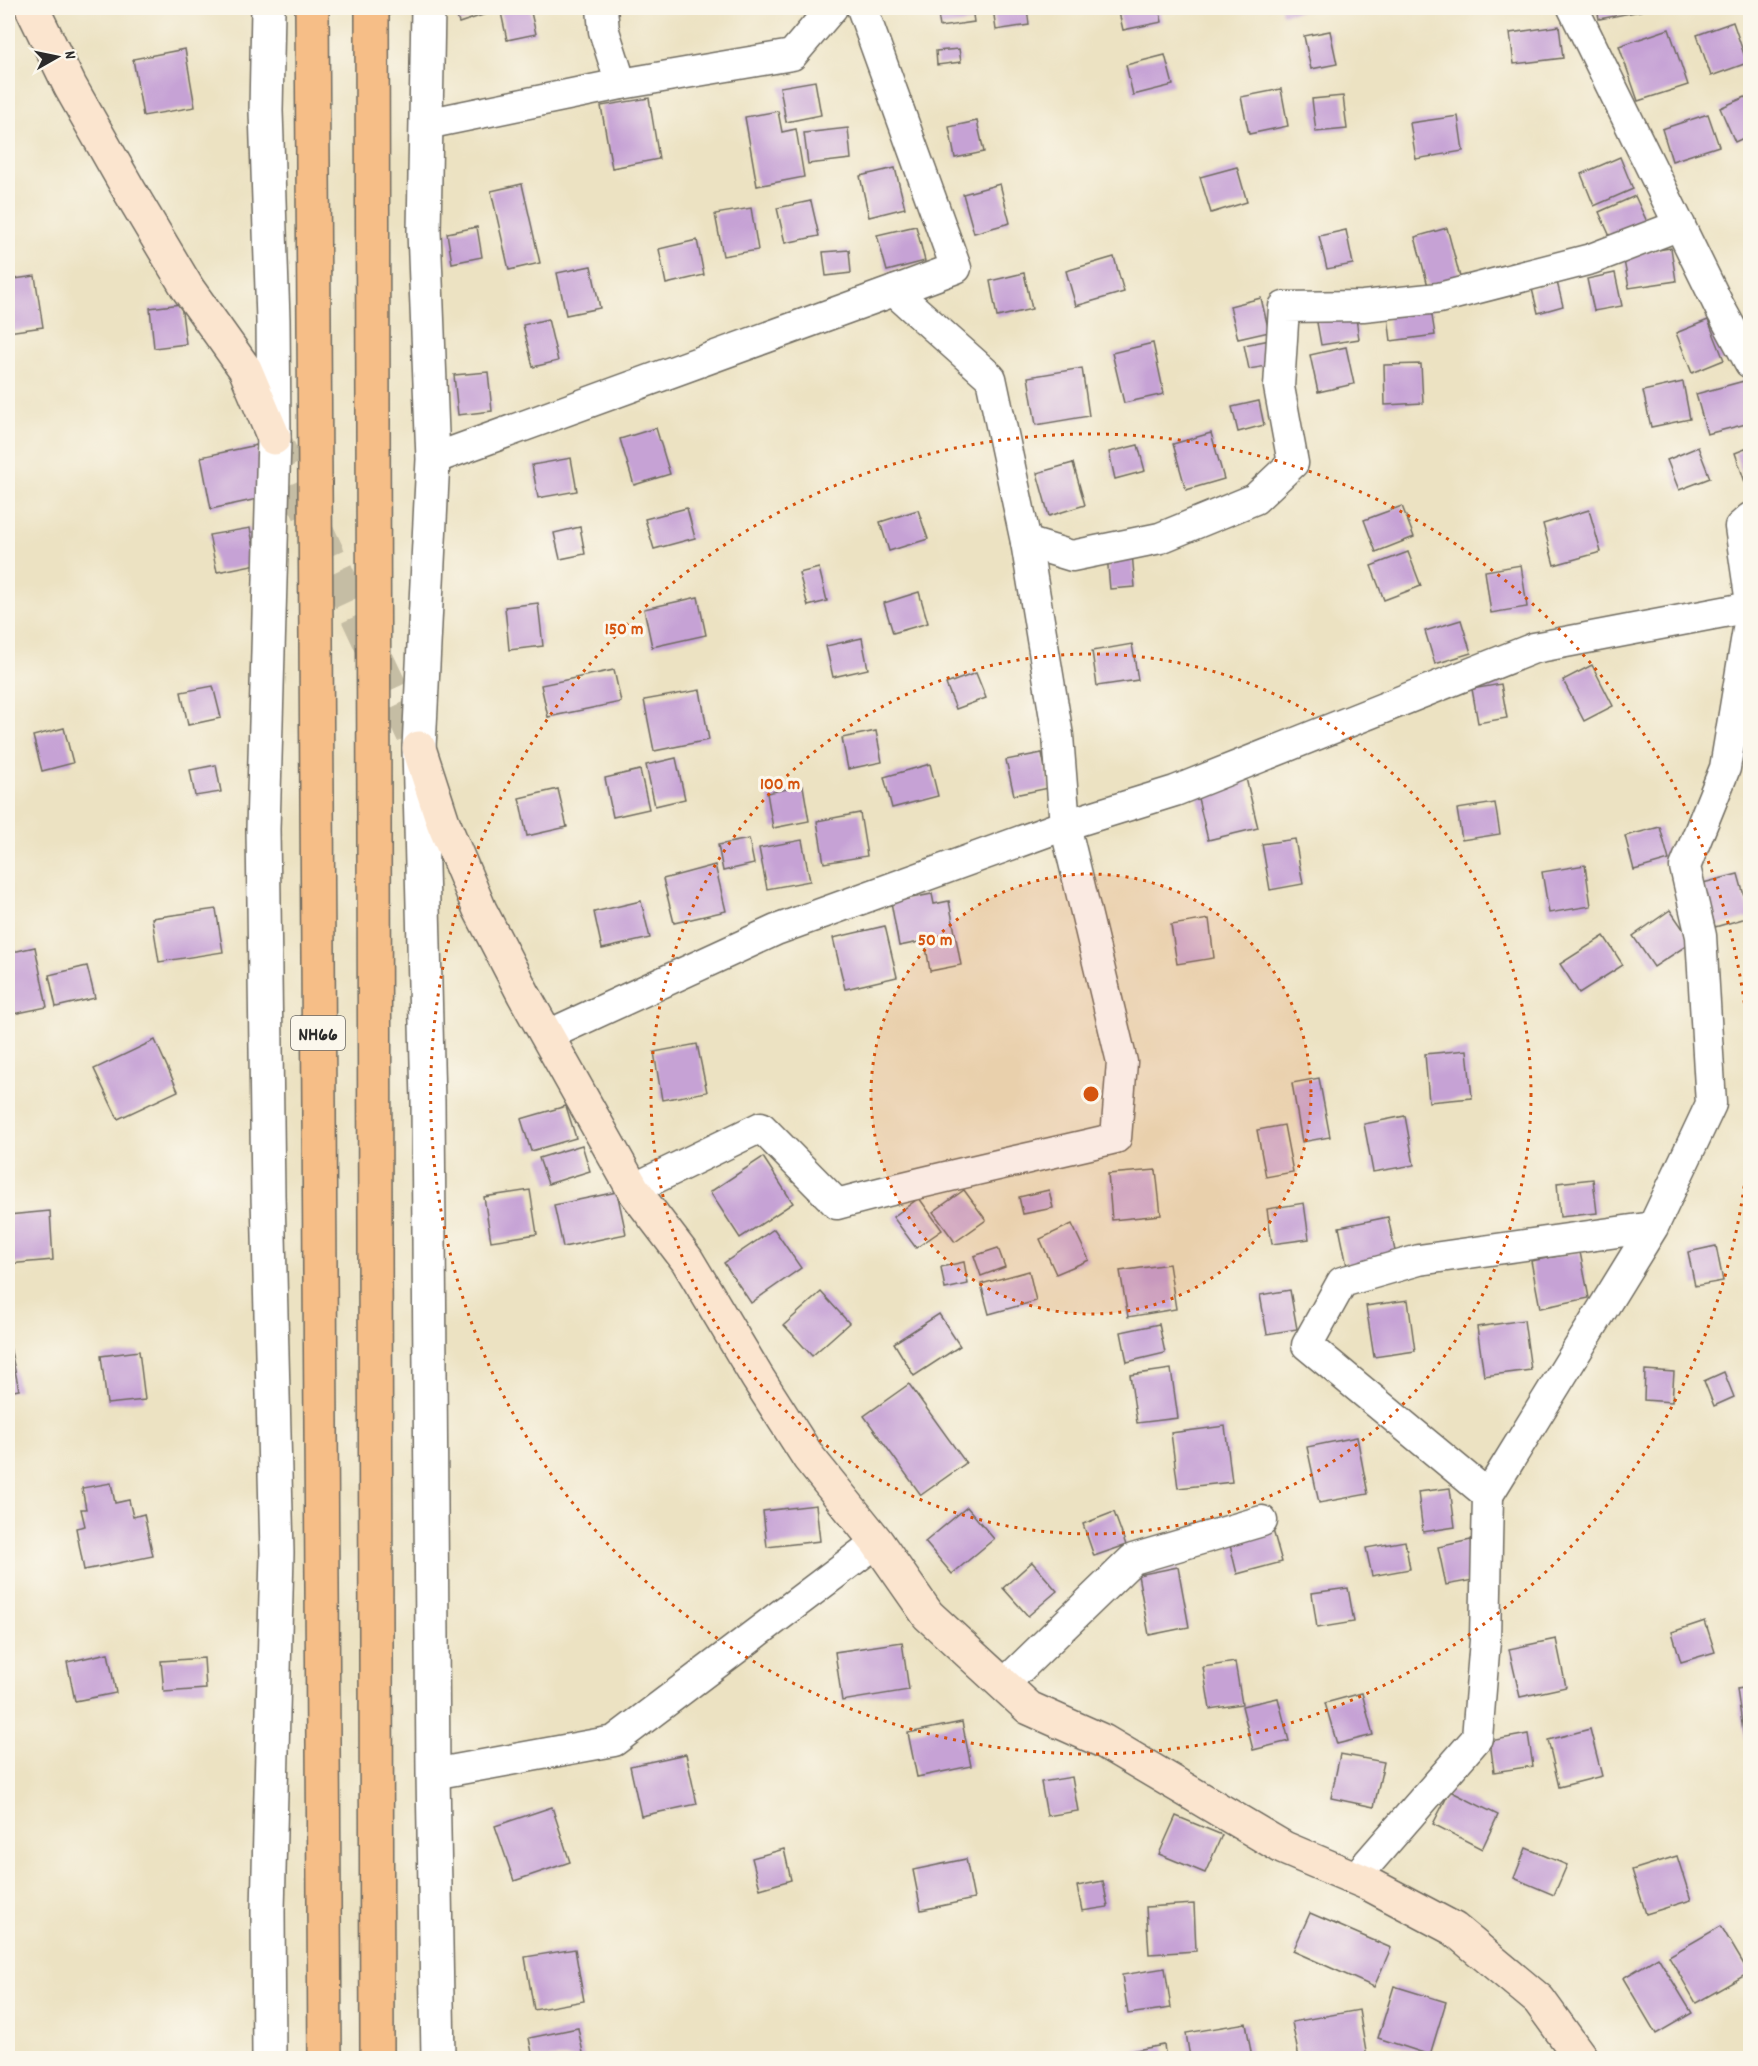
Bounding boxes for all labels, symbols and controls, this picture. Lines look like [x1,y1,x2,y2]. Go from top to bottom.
north arrow [27,27,87,87]
text: N [57,49,81,61]
text: 150 m [605,618,643,643]
text: 100 m [760,773,800,798]
text: 50 m [918,929,952,954]
road number: NH66 [291,1016,345,1050]
centre of rings [1081,1084,1101,1104]

